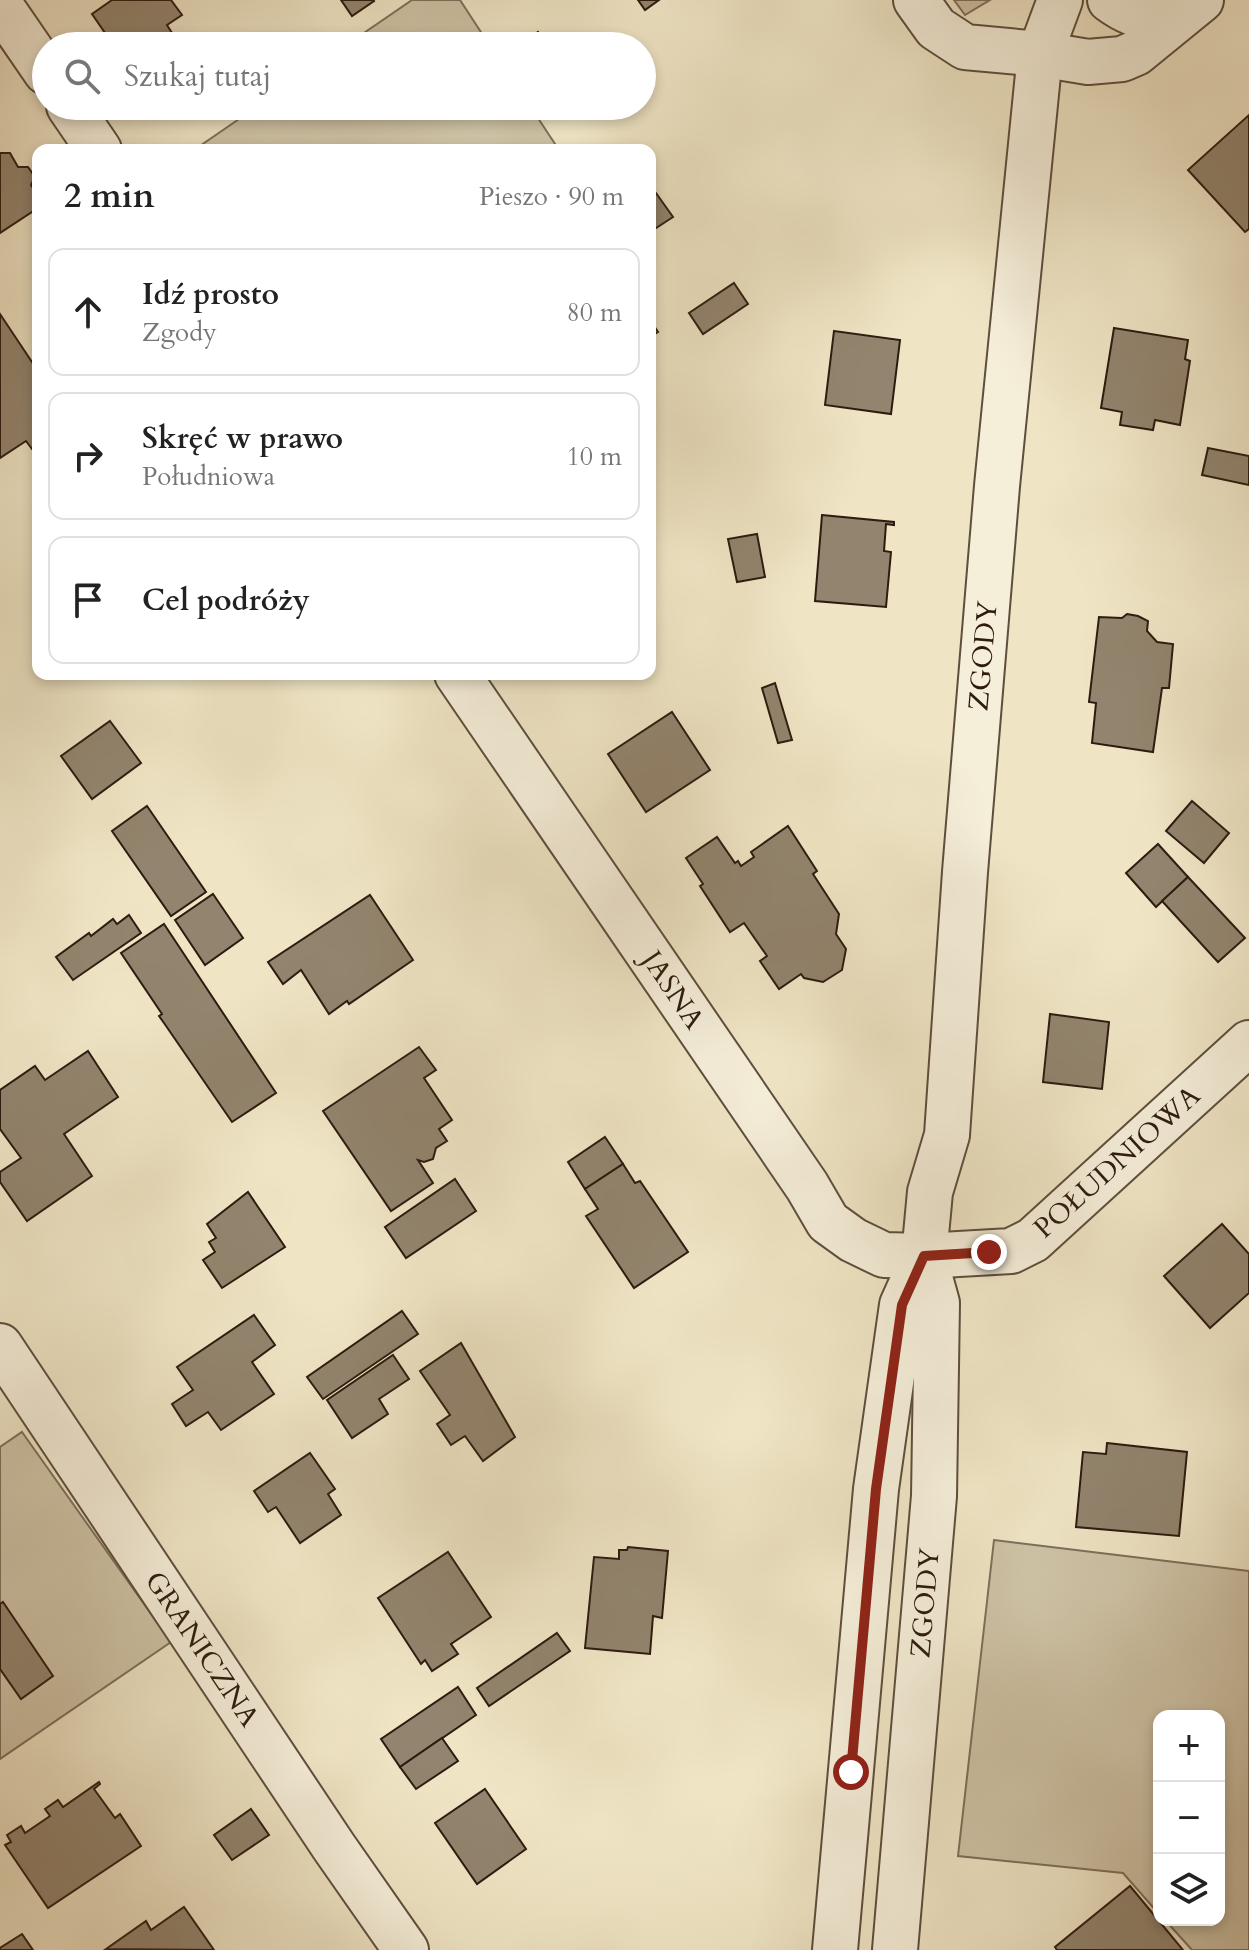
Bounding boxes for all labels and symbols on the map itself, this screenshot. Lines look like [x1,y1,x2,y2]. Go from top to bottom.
street label: ZGODY [959,599,1007,712]
street label: JASNA [631,940,713,1037]
street label: POŁUDNIOWA [1026,1077,1208,1247]
route end [971,1234,1007,1270]
street label: ZGODY [901,1546,949,1659]
street label: GRANICZNA [136,1564,268,1734]
route start [833,1754,869,1790]

